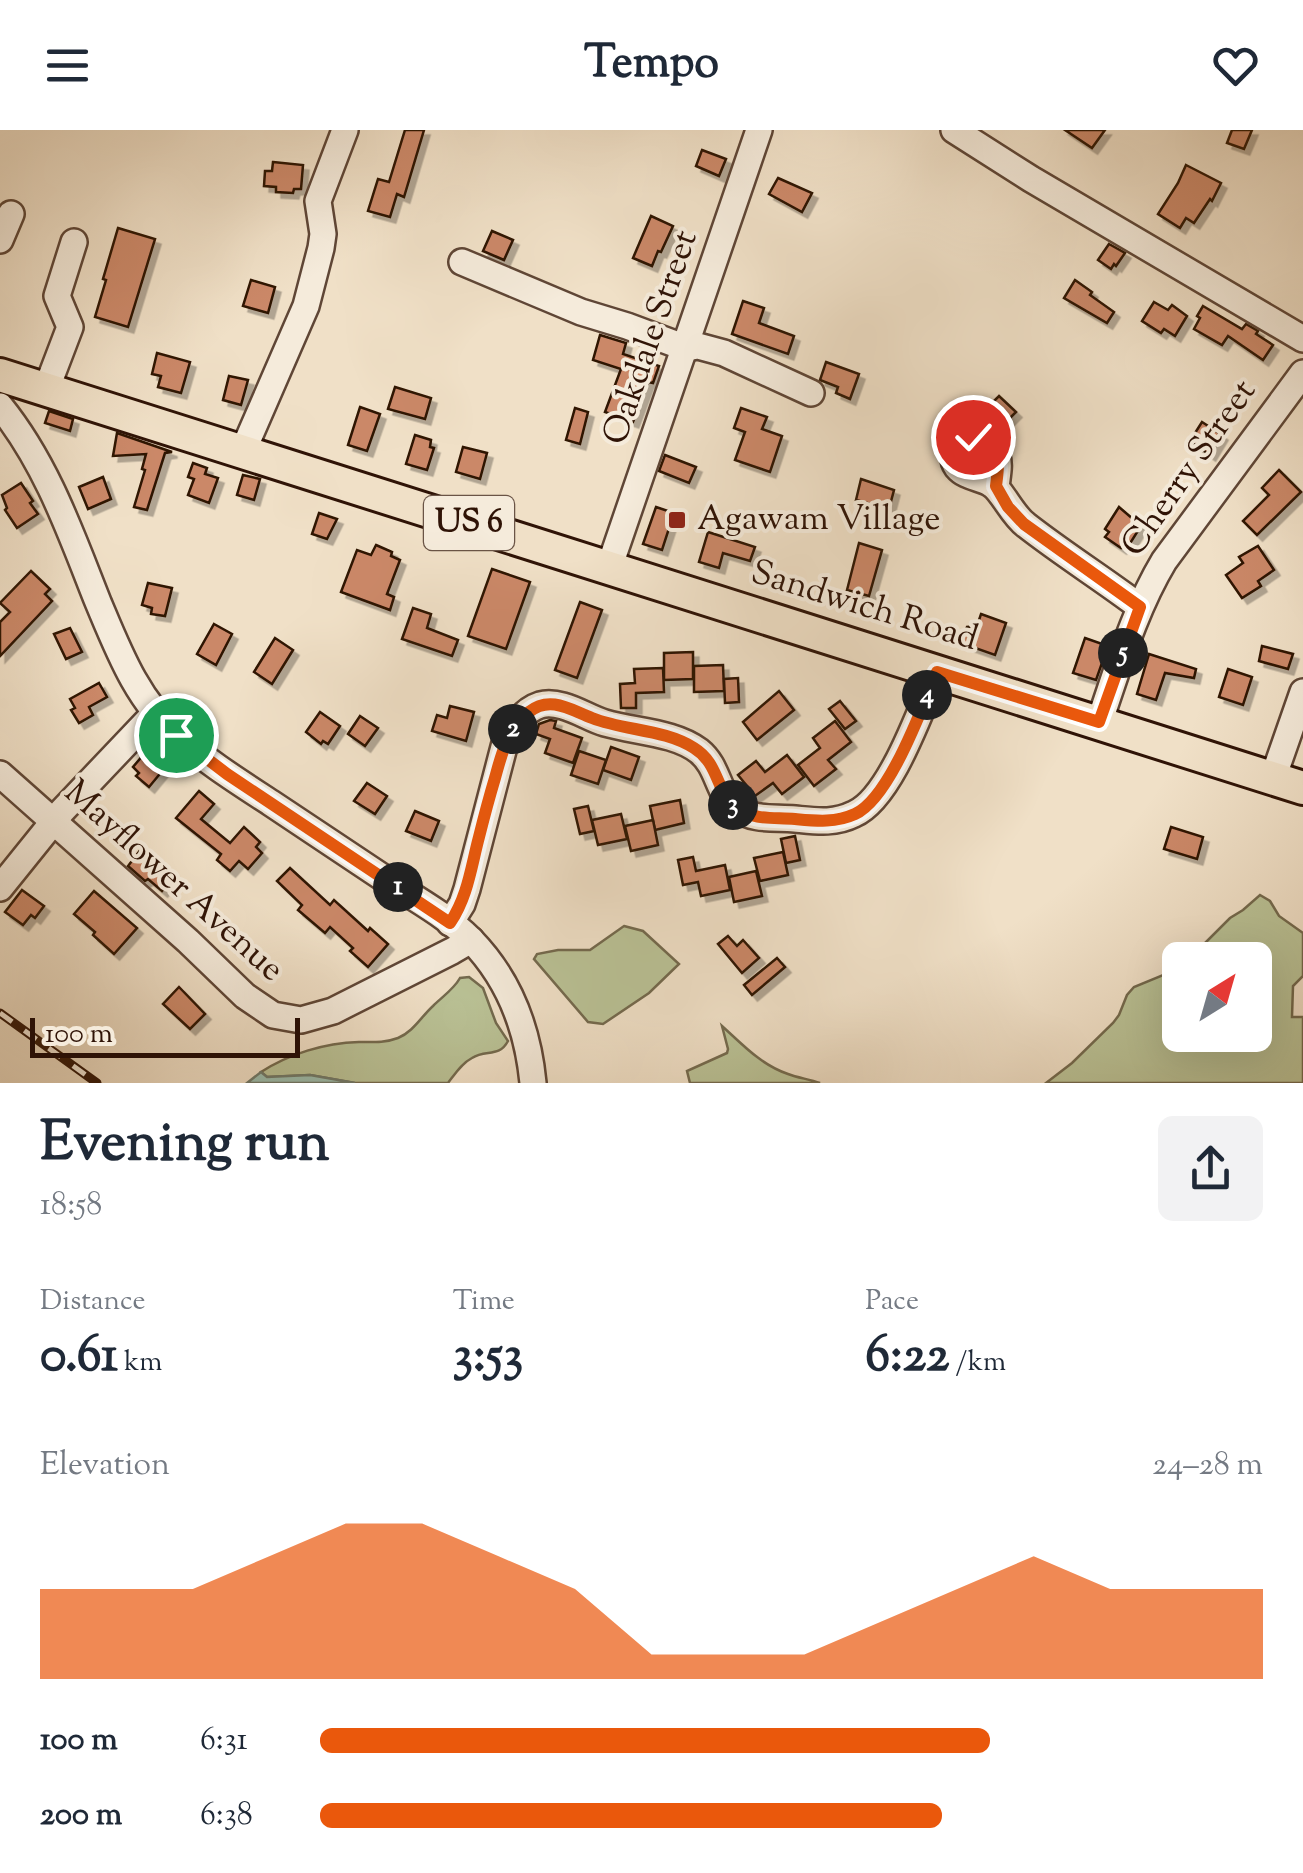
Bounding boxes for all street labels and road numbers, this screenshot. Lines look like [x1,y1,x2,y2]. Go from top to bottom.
street label: Oakdale Street [591,224,713,452]
street label: Cherry Street [1110,370,1270,568]
road number: US 6 [424,496,514,550]
street label: Sandwich Road [744,548,984,666]
street label: Mayflower Avenue [51,769,295,995]

